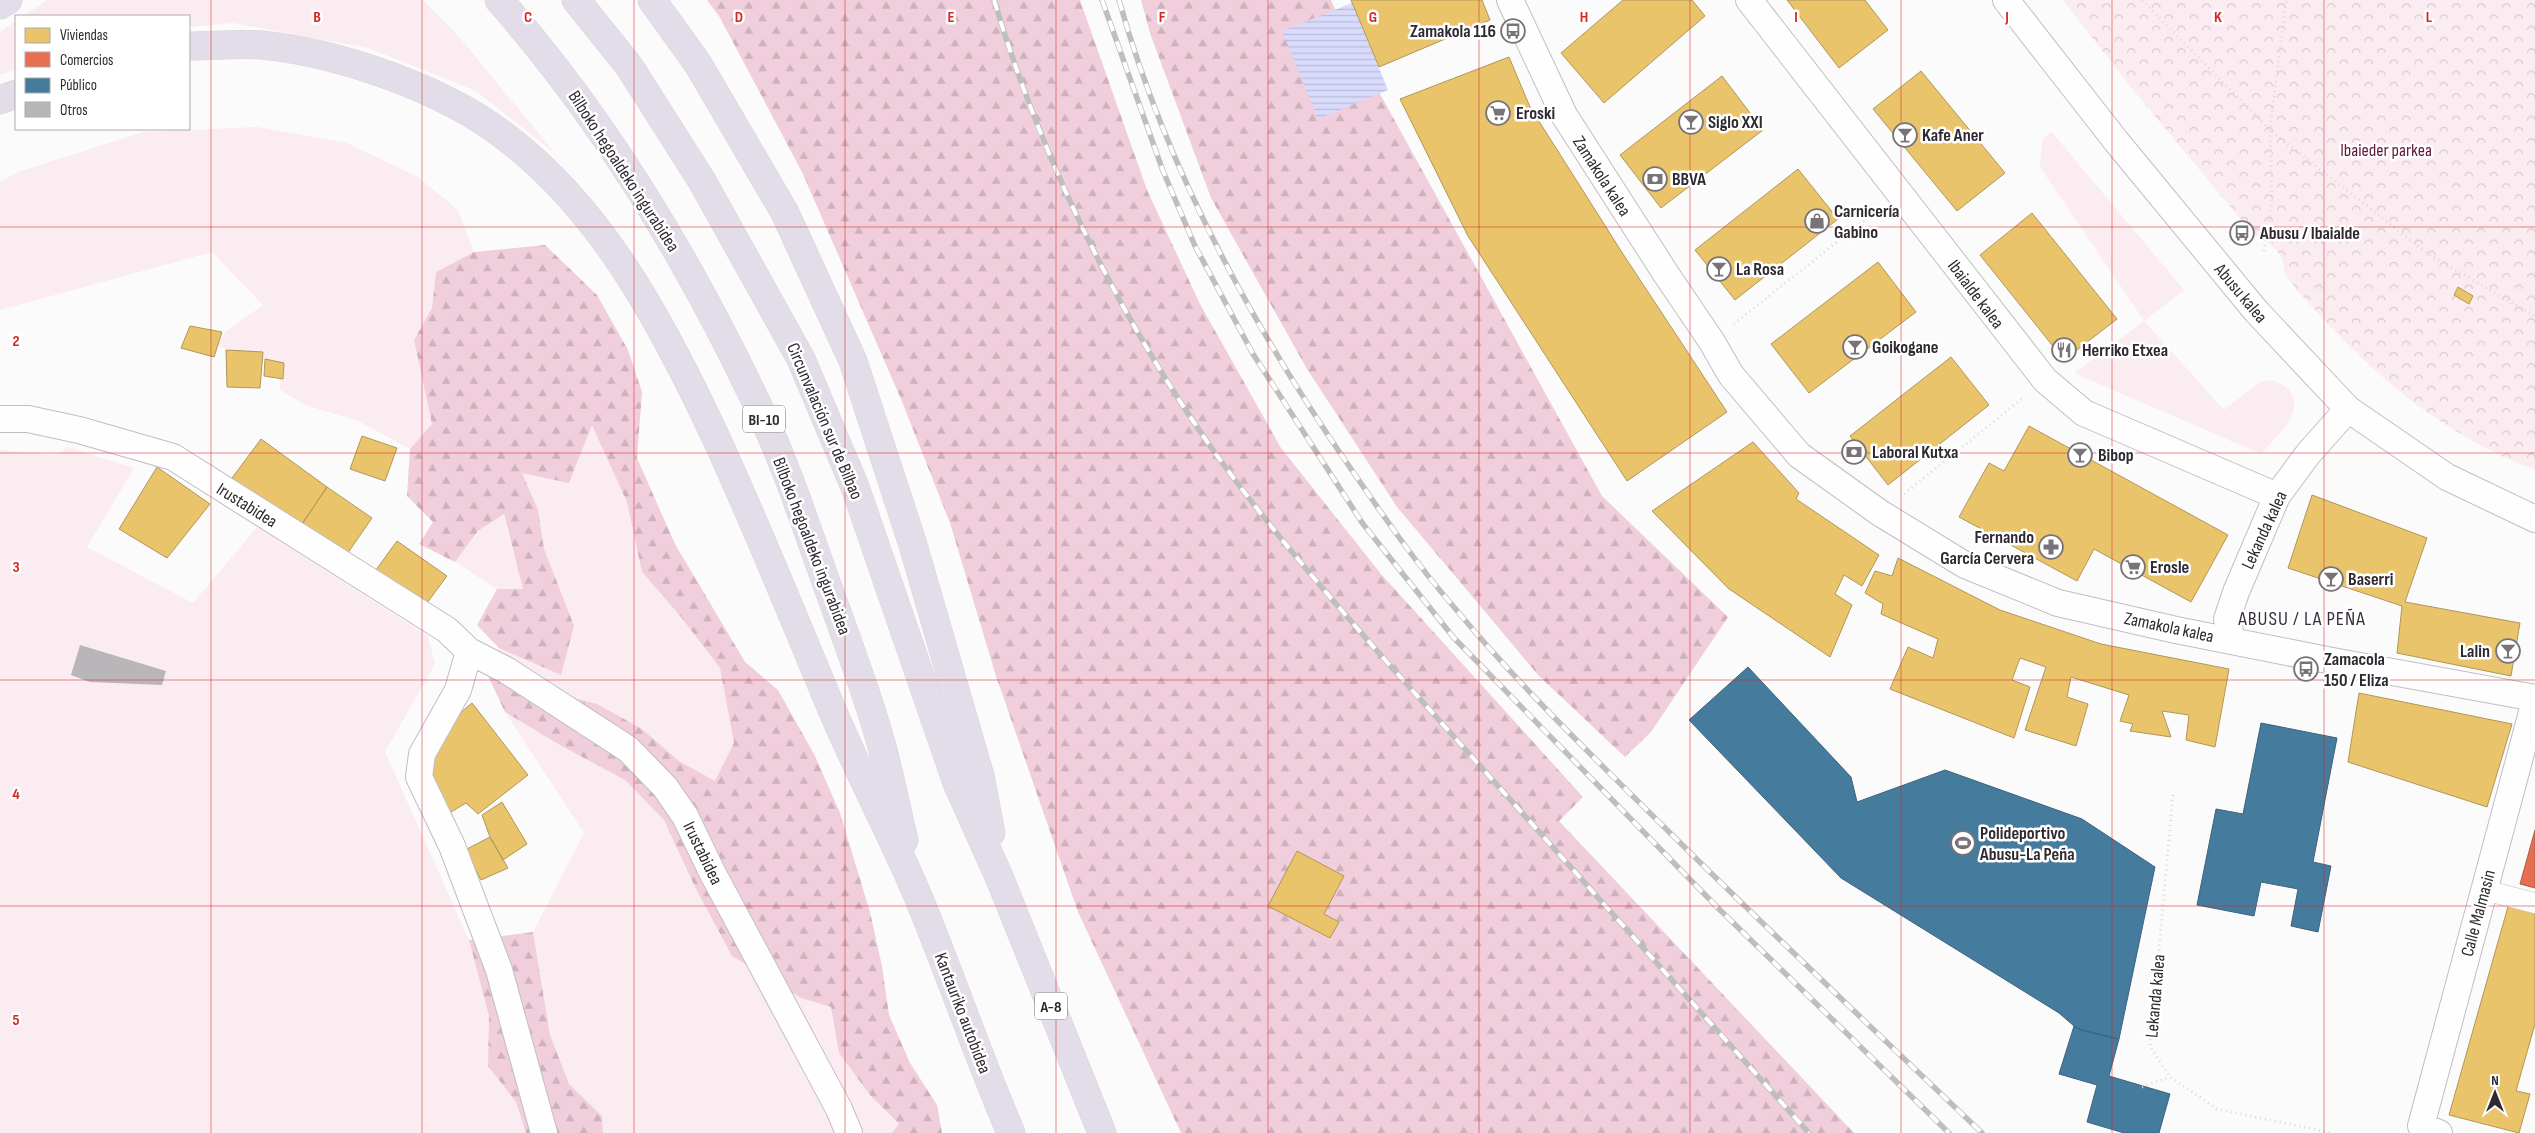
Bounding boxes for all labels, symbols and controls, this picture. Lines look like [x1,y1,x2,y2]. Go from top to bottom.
text: B [313,8,321,27]
text: C [524,8,532,27]
text: D [735,8,743,27]
text: E [948,8,955,27]
text: F [1159,8,1166,27]
text: G [1369,8,1377,27]
text: H [1580,8,1588,27]
text: I [1794,8,1798,27]
text: J [2004,8,2009,27]
text: K [2214,8,2222,27]
text: L [2426,8,2433,27]
legend [15,15,190,130]
bus stop icon: Zamakola 116 [1500,18,1526,44]
place label: Zamakola 116 [1410,21,1496,42]
text: Viviendas [60,26,108,45]
text: Comercios [60,51,114,70]
text: Público [60,76,97,95]
street label: Bilboko hegoaldeko ingurabidea [564,87,684,256]
supermarket icon: Eroski [1485,100,1511,126]
text: Otros [60,101,88,120]
place label: Eroski [1516,103,1555,124]
bar icon: Siglo XXI [1678,109,1704,135]
place label: Siglo XXI [1708,112,1763,133]
bar icon: Kafe Aner [1892,122,1918,148]
place label: Kafe Aner [1922,125,1984,146]
street label: Zamakola kalea [1568,132,1635,220]
park label: Ibaieder parkea [2340,140,2432,161]
bank icon: BBVA [1642,166,1668,192]
place label: BBVA [1672,169,1706,190]
place label: Carnicería Gabino [1834,201,1899,243]
shop icon: Carnicería Gabino [1804,208,1830,234]
bus stop icon: Abusu / Ibaialde [2229,220,2255,246]
place label: Abusu / Ibaialde [2259,223,2360,244]
bar icon: La Rosa [1706,256,1732,282]
street label: Ibaialde kalea [1943,256,2008,333]
place label: La Rosa [1736,259,1784,280]
street label: Abusu kalea [2209,259,2272,327]
text: 2 [12,332,20,351]
bar icon: Goikogane [1842,334,1868,360]
place label: Goikogane [1872,337,1938,358]
restaurant icon: Herriko Etxea [2051,337,2077,363]
street label: Circunvalación sur de Bilbao [782,340,867,503]
place label: Herriko Etxea [2082,340,2168,361]
road number: BI-10 [743,406,785,432]
bank icon: Laboral Kutxa [1841,439,1867,465]
place label: Laboral Kutxa [1872,442,1958,463]
bar icon: Bibop [2067,442,2093,468]
place label: Bibop [2098,445,2134,466]
street label: Bilboko hegoaldeko ingurabidea [768,455,855,638]
street label: Irustabidea [213,479,281,532]
street label: Lekanda kalea [2237,488,2292,573]
place label: Fernando García Cervera [1940,527,2034,569]
pharmacy icon: Fernando García Cervera [2038,534,2064,560]
supermarket icon: Erosle [2120,554,2146,580]
place label: Erosle [2150,557,2189,578]
text: 3 [12,558,20,577]
bar icon: Baserri [2318,566,2344,592]
place label: Baserri [2348,569,2393,590]
district label: ABUSU / LA PEÑA [2237,607,2366,631]
street label: Zamakola kalea [2122,608,2216,647]
bar icon: Lalin [2495,638,2521,664]
place label: Lalin [2460,641,2490,662]
place label: Zamacola 150 / Eliza [2324,649,2389,691]
bus stop icon: Zamacola 150 / Eliza [2293,656,2319,682]
text: 4 [12,785,20,804]
street label: Irustabidea [678,818,727,888]
place label: Polideportivo Abusu-La Peña [1979,823,2075,865]
sports icon: Polideportivo Abusu-La Peña [1950,830,1976,856]
street label: Calle Malmasin [2457,867,2500,959]
street label: Kantauriko autobidea [930,950,995,1077]
street label: Lekanda kalea [2141,953,2170,1039]
road number: A-8 [1035,992,1067,1019]
text: 5 [12,1011,20,1030]
north arrow [2470,1068,2520,1118]
text: N [2491,1072,2499,1089]

